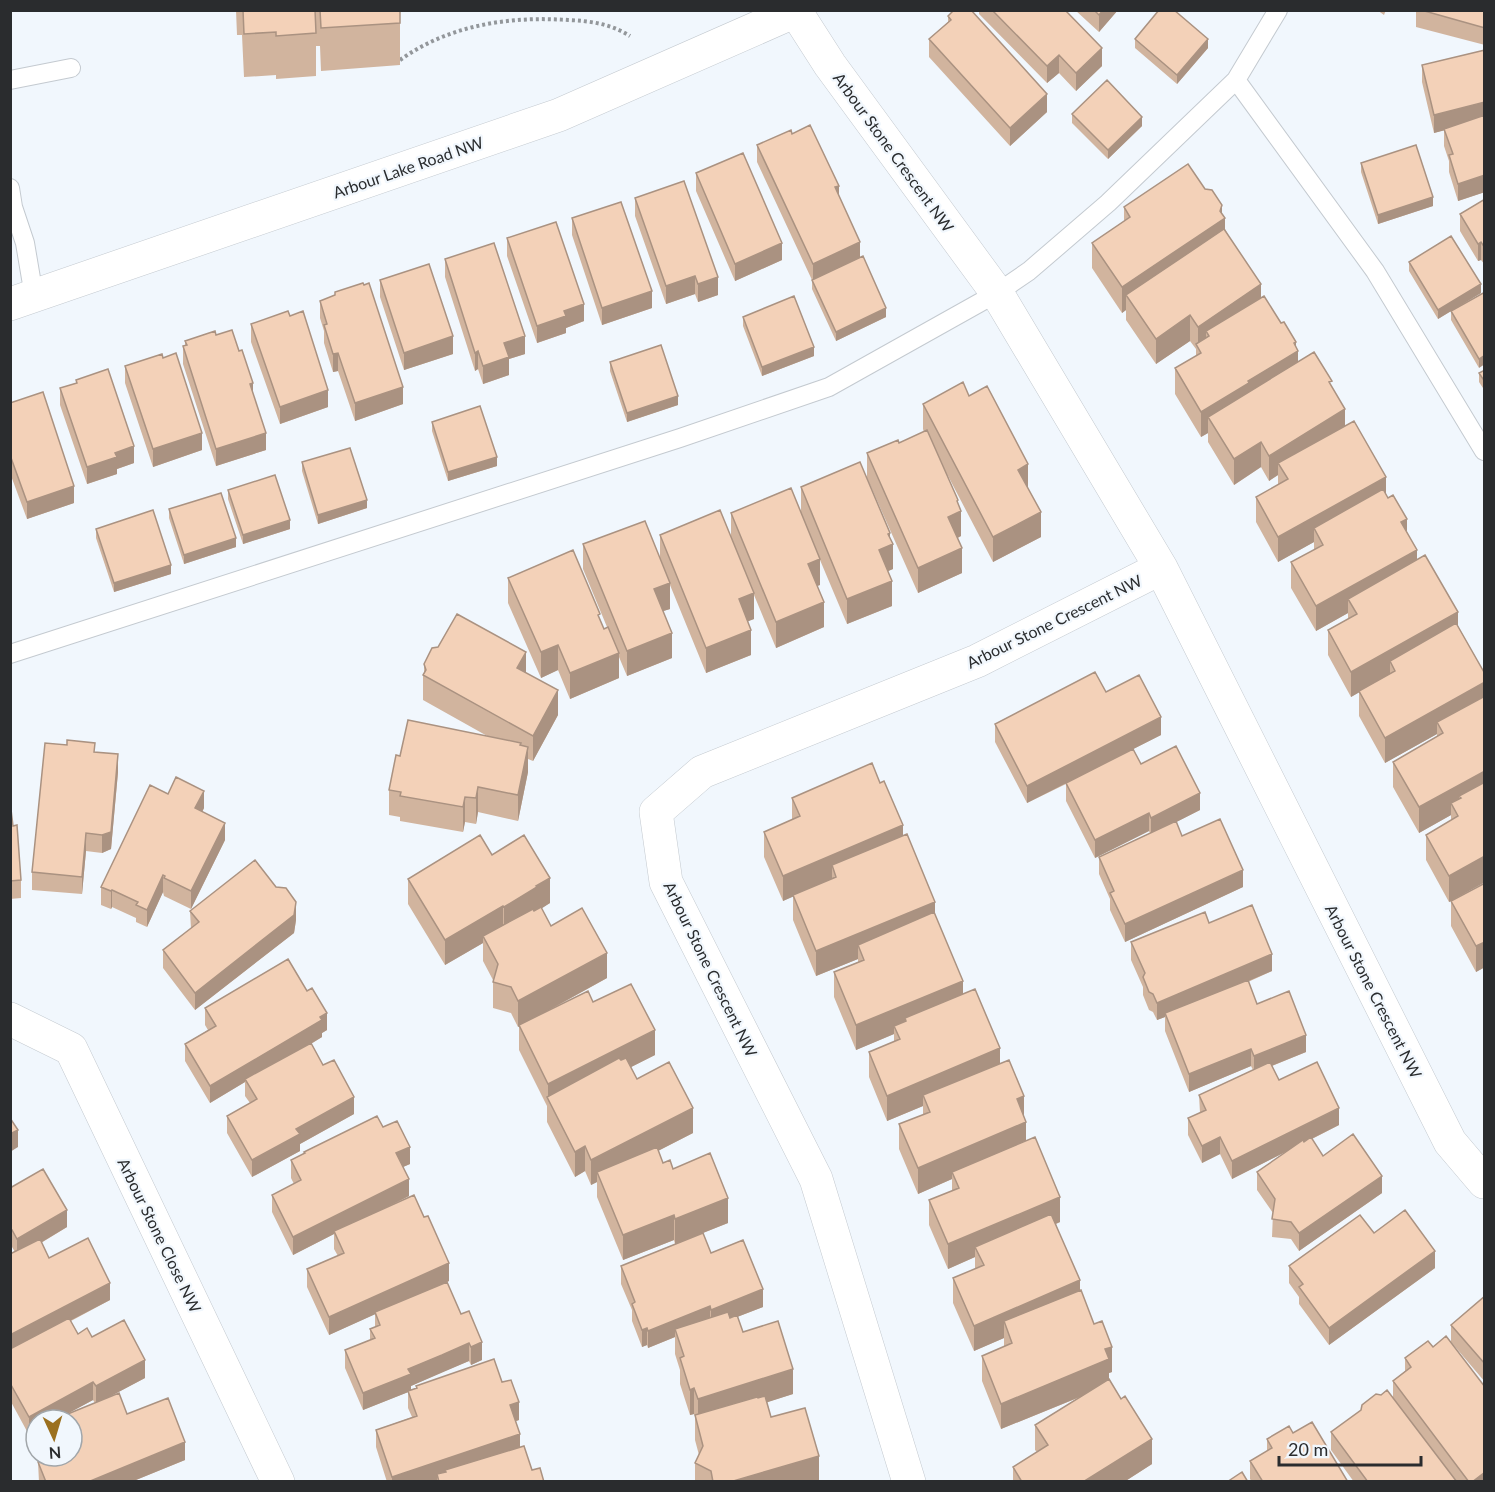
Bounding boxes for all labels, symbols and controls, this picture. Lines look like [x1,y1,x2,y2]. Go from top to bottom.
street label: Arbour Stone Crescent NW [830,69,959,236]
street label: Arbour Lake Road NW [330,132,486,202]
street label: Arbour Stone Crescent NW [963,570,1145,672]
street label: Arbour Stone Crescent NW [660,878,762,1060]
street label: Arbour Stone Crescent NW [1322,901,1426,1082]
street label: Arbour Stone Close NW [114,1155,206,1316]
north arrow [24,1408,84,1468]
scale bar [1279,1429,1422,1467]
text: 20 m [1288,1438,1328,1460]
text: N [48,1444,62,1463]

